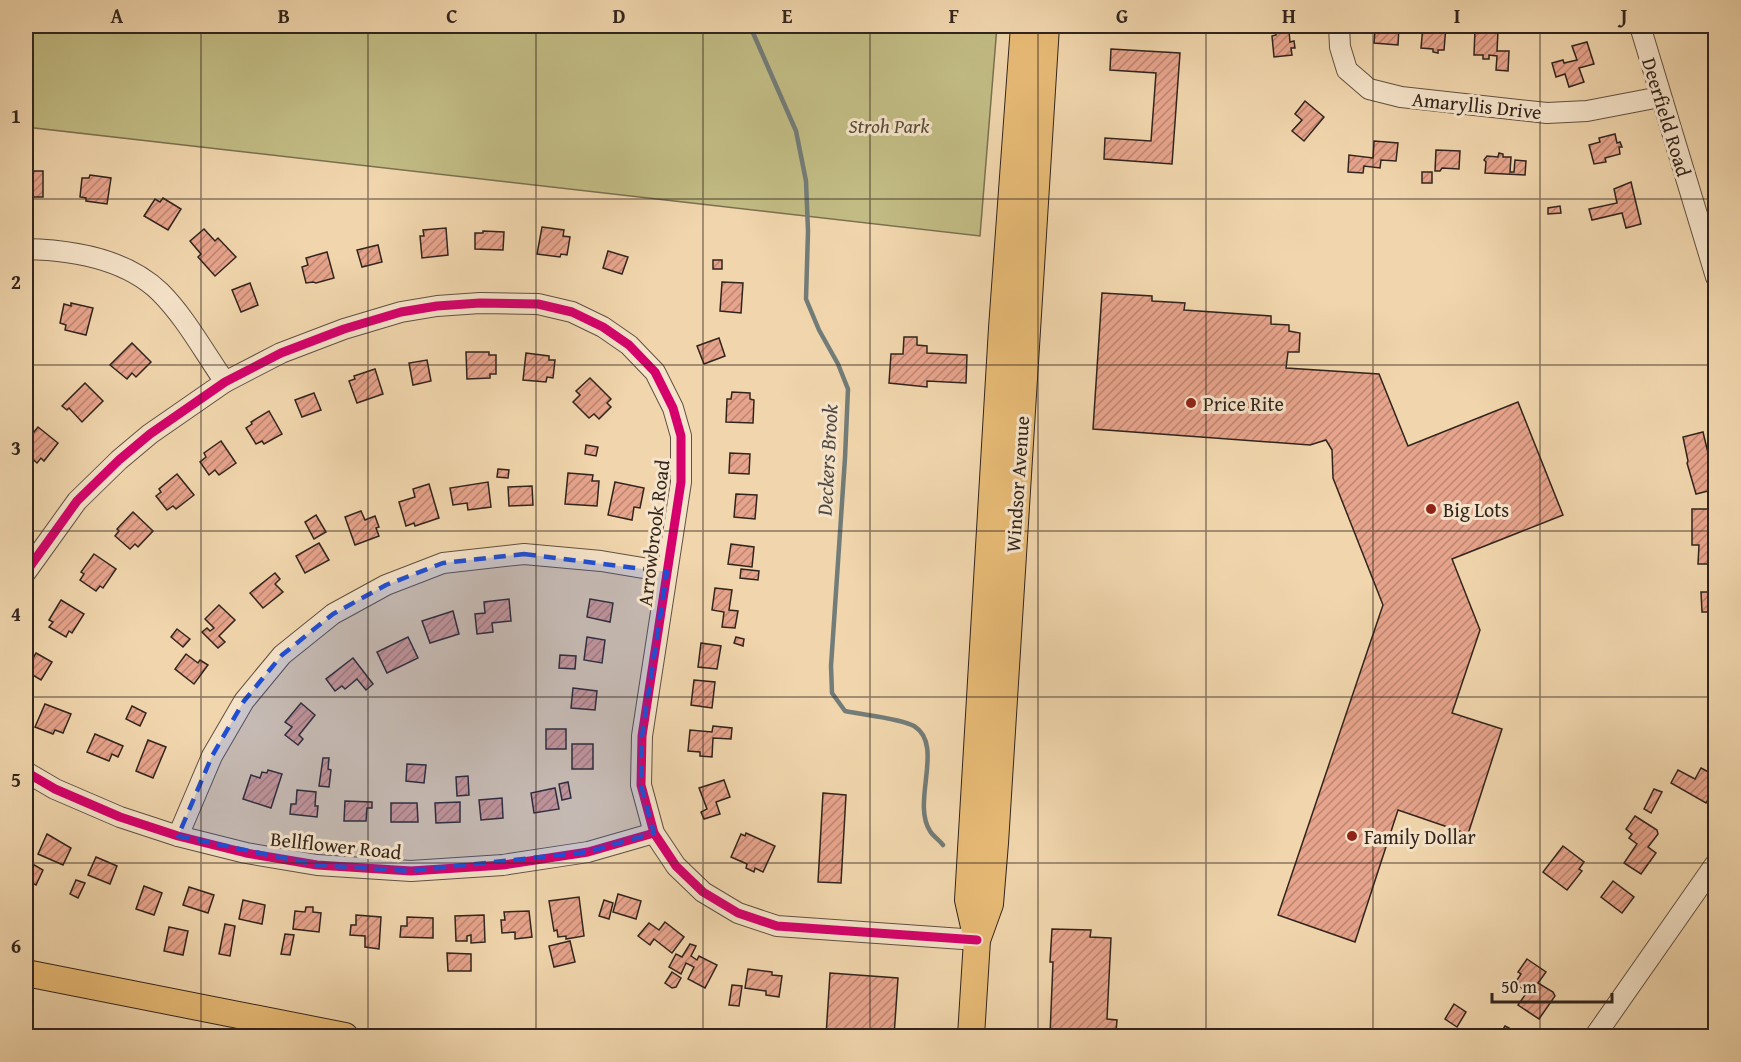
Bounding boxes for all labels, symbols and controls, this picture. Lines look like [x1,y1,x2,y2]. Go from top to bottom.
text: A [111,1,124,30]
text: B [278,1,290,30]
text: C [446,1,458,30]
text: D [612,1,626,30]
text: E [782,1,793,30]
text: F [949,1,959,30]
text: G [1116,1,1128,30]
text: H [1282,1,1296,30]
text: I [1454,1,1460,30]
text: J [1618,1,1628,30]
street label: Deerfield Road [1635,54,1699,180]
street label: Amaryllis Drive [1411,84,1543,126]
text: 1 [11,101,21,130]
park label: Stroh Park [849,111,930,140]
text: 2 [11,267,21,296]
place label: Price Rite [1203,389,1284,418]
marker: Price Rite [1184,396,1198,410]
water label: Deckers Brook [809,403,845,518]
street label: Windsor Avenue [998,415,1036,553]
text: 3 [11,433,21,462]
street label: Arrowbrook Road [630,458,676,608]
place label: Big Lots [1443,495,1509,524]
marker: Big Lots [1424,502,1438,516]
text: 4 [11,599,21,628]
text: 5 [11,765,21,794]
place label: Family Dollar [1364,822,1476,851]
street label: Bellflower Road [269,824,403,866]
marker: Family Dollar [1345,829,1359,843]
text: 6 [11,931,21,960]
scale bar [1492,966,1612,1004]
text: 50 m [1501,973,1537,1000]

